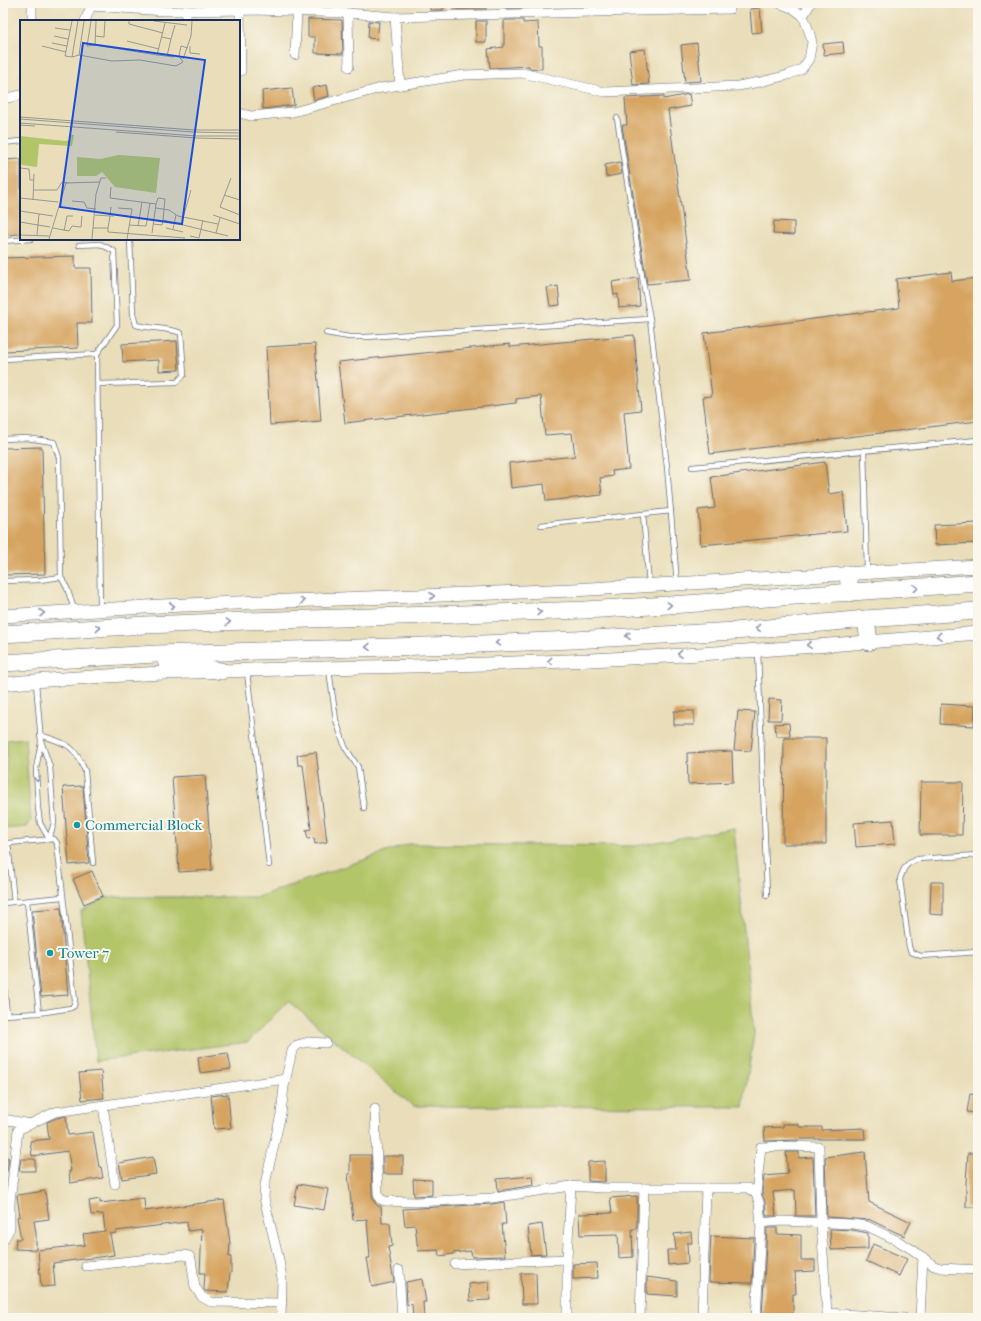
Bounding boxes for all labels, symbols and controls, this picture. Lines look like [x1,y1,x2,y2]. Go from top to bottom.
inset map [20,20,240,240]
one-way arrow [913,583,919,592]
one-way arrow [429,592,435,600]
one-way arrow [299,597,305,605]
one-way arrow [666,601,672,610]
one-way arrow [169,602,175,610]
one-way arrow [537,608,543,616]
one-way arrow [39,609,45,618]
one-way arrow [225,617,231,626]
one-way arrow [95,623,101,632]
one-way arrow [754,624,761,633]
one-way arrow [625,632,631,641]
one-way arrow [936,632,942,641]
one-way arrow [495,639,501,647]
one-way arrow [806,641,812,650]
one-way arrow [365,643,371,651]
one-way arrow [677,650,683,659]
one-way arrow [547,657,553,666]
one-way arrow [32,776,41,782]
place label: Commercial Block [85,816,203,834]
marker: Commercial Block [72,820,82,830]
place label: Tower 7 [58,944,109,962]
marker: Tower 7 [45,948,55,958]

